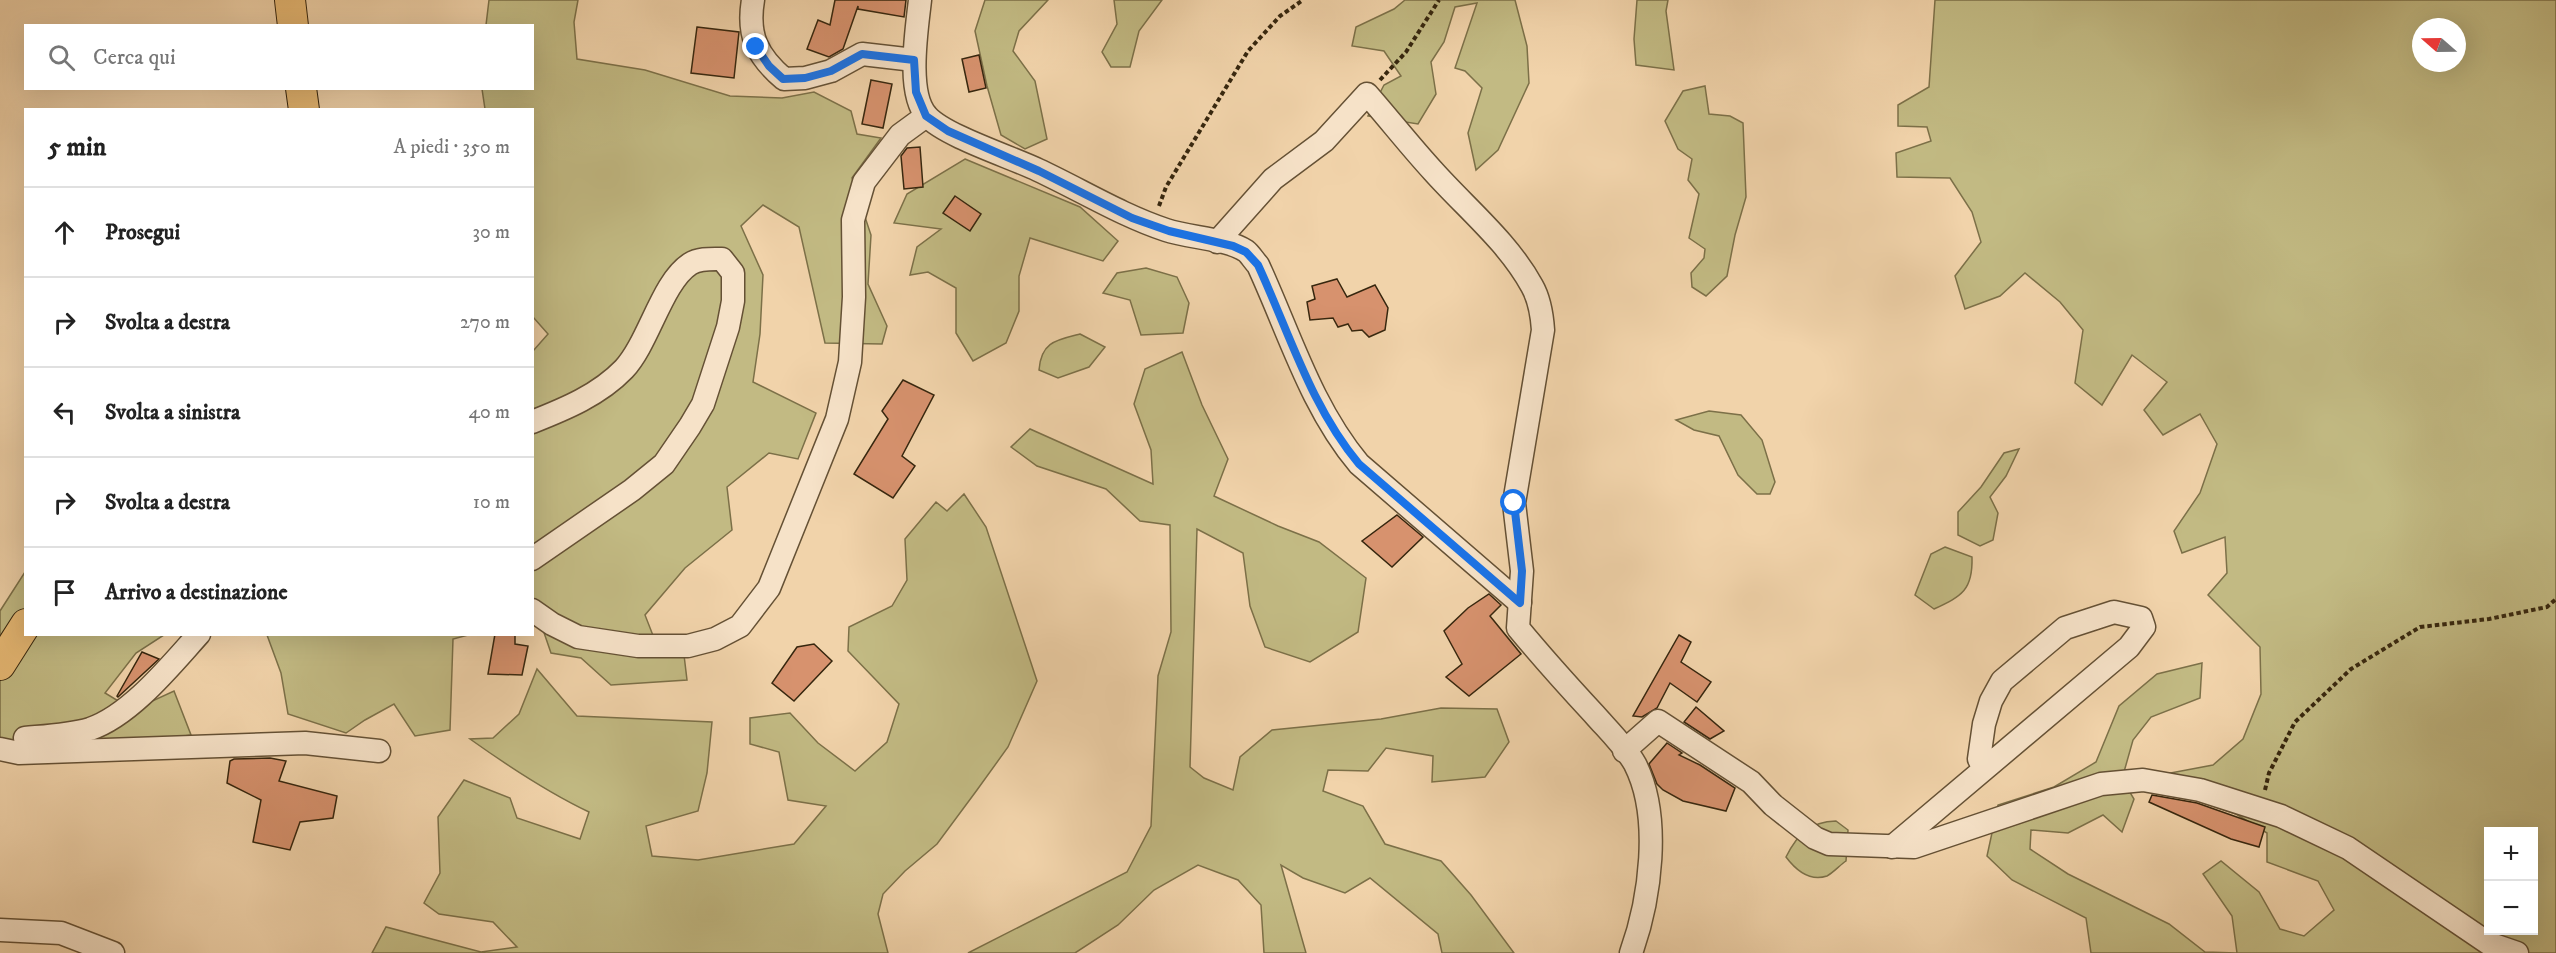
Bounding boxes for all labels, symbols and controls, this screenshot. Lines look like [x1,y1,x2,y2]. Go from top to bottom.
north arrow [2412,18,2466,72]
search box [24,24,534,90]
route end [742,33,768,59]
icon: search [45,41,78,74]
text: Cerca qui [93,44,176,71]
text: 5 min [48,131,106,164]
text: A piedi · 350 m [393,135,510,160]
icon: ahead [48,216,81,249]
text: Prosegui [105,219,180,246]
text: 30 m [472,220,510,245]
icon: right [48,306,81,339]
text: Svolta a destra [105,309,230,336]
text: 270 m [460,310,510,335]
icon: left [48,396,81,429]
text: Svolta a sinistra [105,399,240,426]
text: 40 m [468,400,510,425]
icon: right [48,486,81,519]
text: Svolta a destra [105,489,230,516]
route start [1500,489,1526,515]
text: 10 m [473,490,510,515]
icon: arrive [48,576,81,609]
text: Arrivo a destinazione [105,579,288,606]
map controls [2484,827,2538,935]
button: + [2484,827,2538,881]
button: − [2484,881,2538,935]

